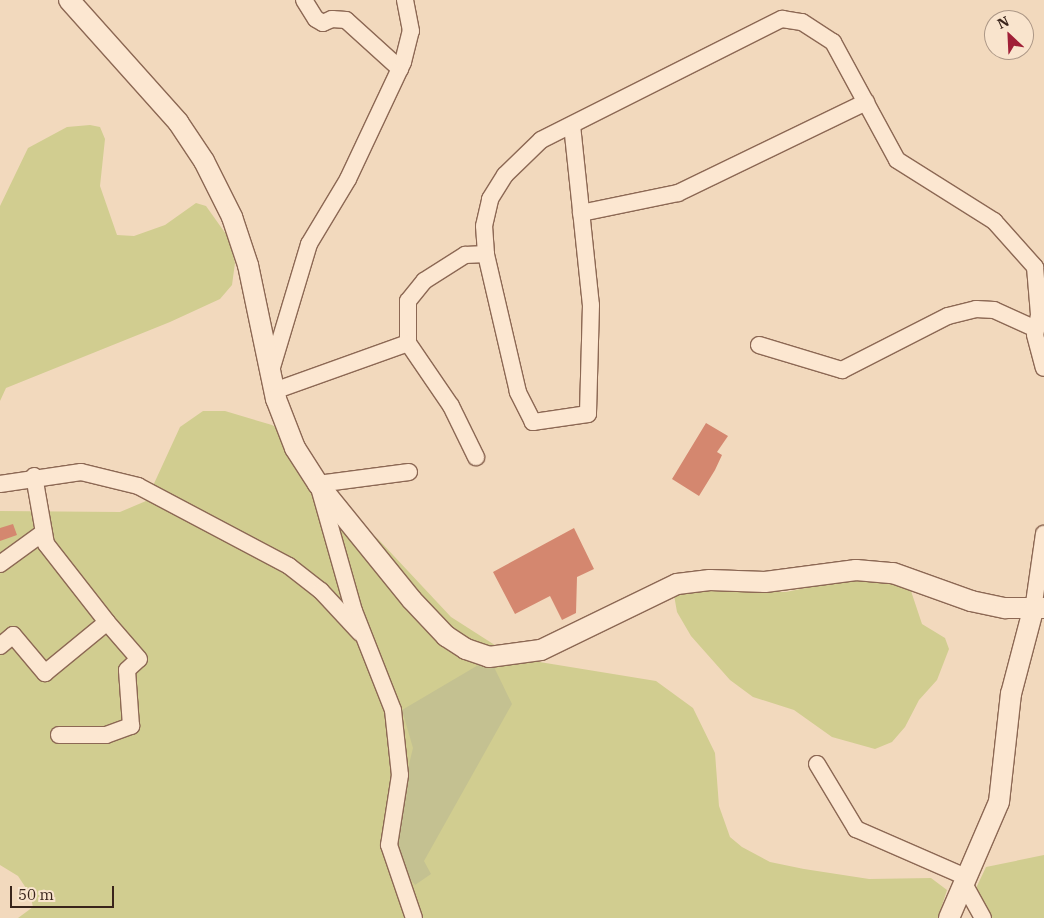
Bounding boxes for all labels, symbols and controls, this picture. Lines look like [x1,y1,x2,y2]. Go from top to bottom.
north arrow [984,10,1034,60]
text: N [994,12,1012,33]
scale bar [12,876,116,908]
text: 50 m [18,885,54,904]

